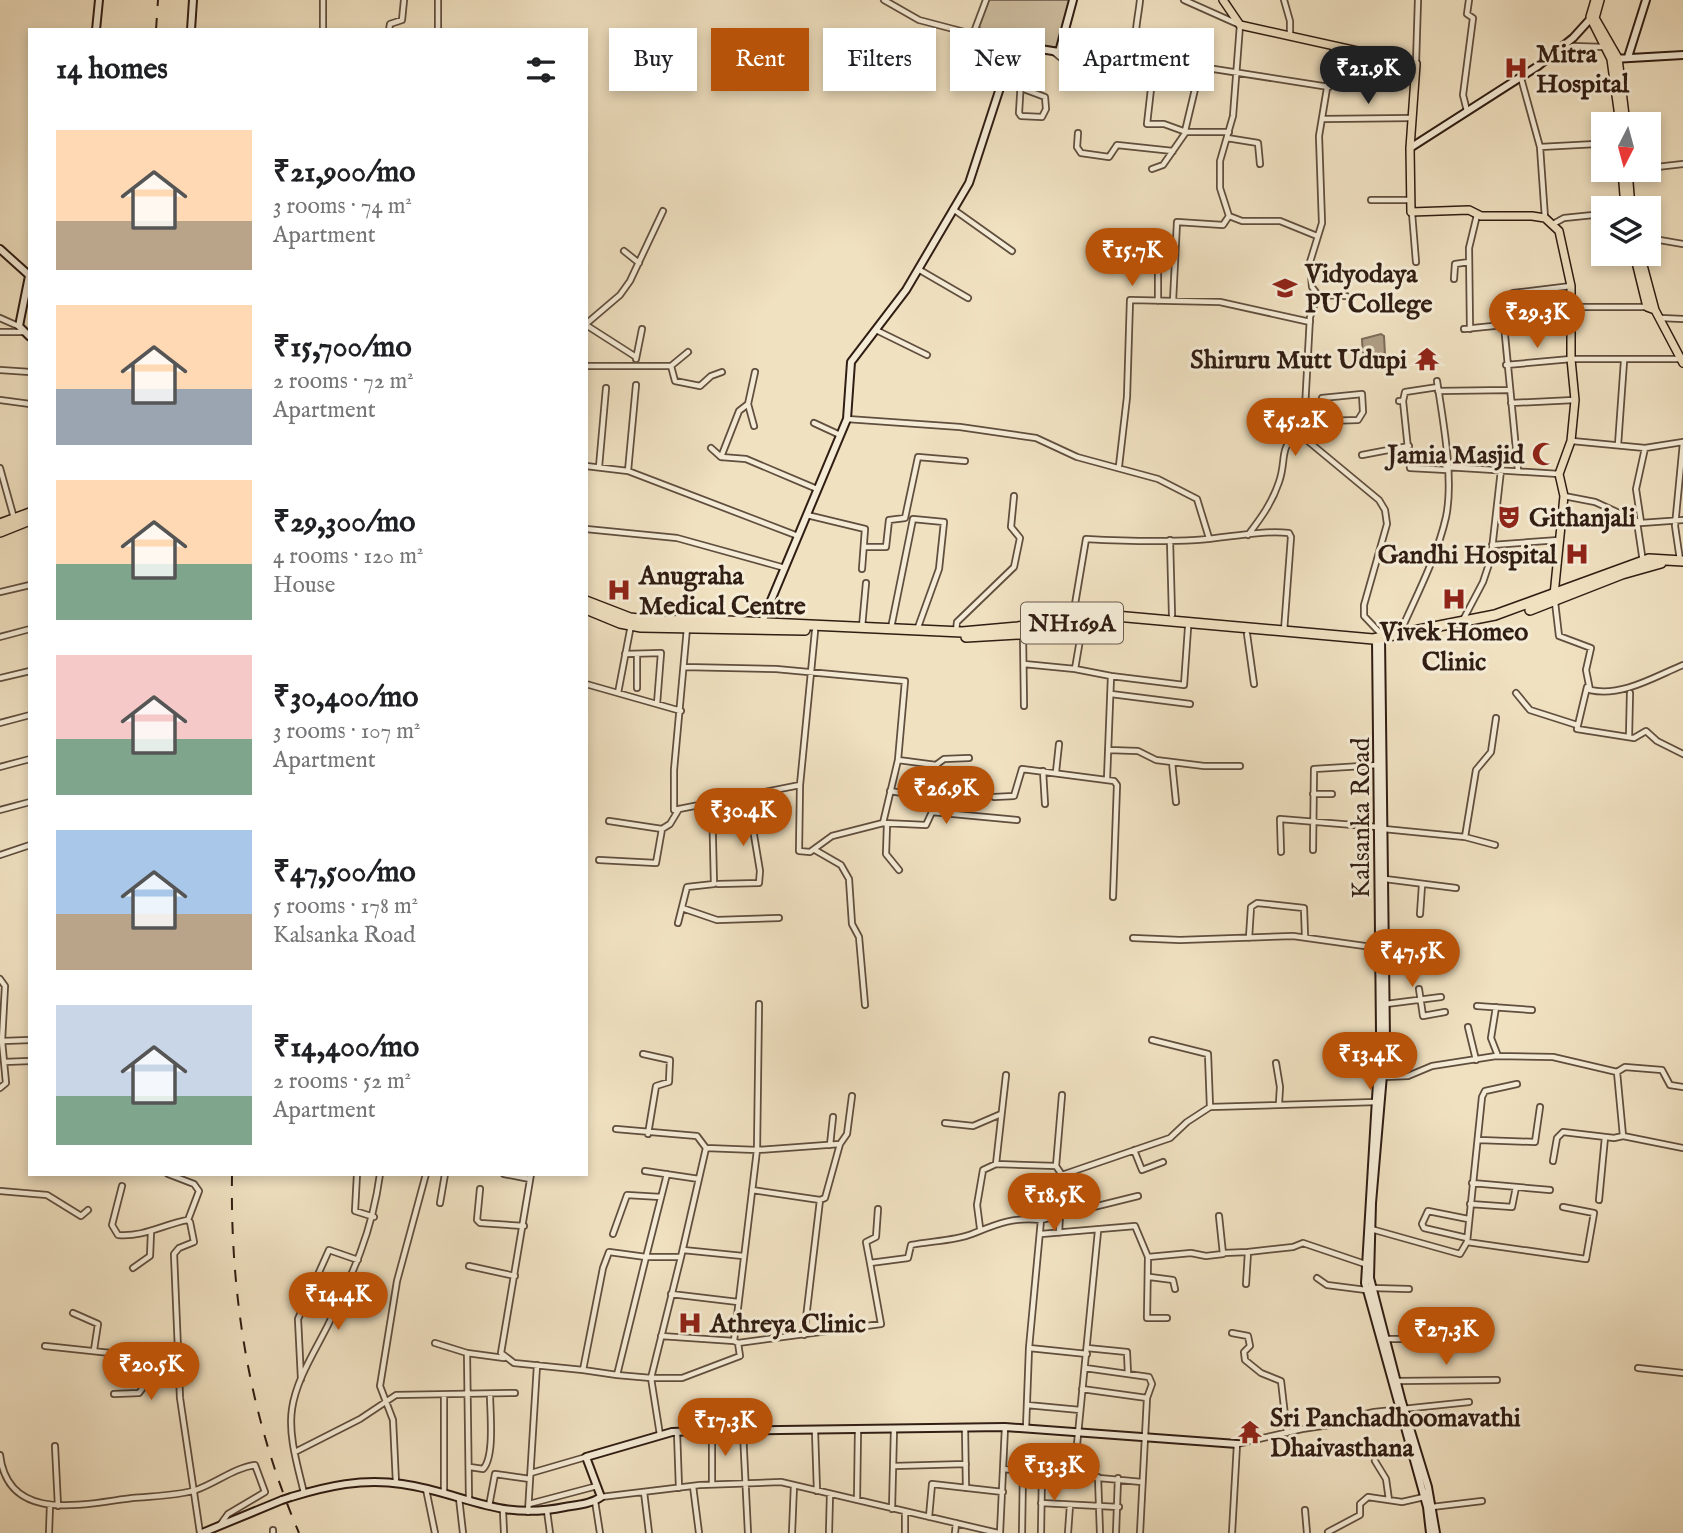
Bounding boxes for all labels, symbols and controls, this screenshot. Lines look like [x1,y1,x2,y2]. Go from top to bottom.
chip: Buy [609,28,697,91]
chip: Rent [711,28,809,91]
chip: Filters [823,28,936,91]
chip: New [950,28,1045,91]
chip: Apartment [1059,28,1214,91]
place label: Mitra Hospital [1536,38,1630,101]
pin: ₹21.9K [1311,46,1425,106]
text: 14 homes [56,51,168,89]
icon: filters [522,51,560,89]
text: ₹21.9K [1336,54,1400,83]
hospital icon: Mitra Hospital [1502,54,1530,82]
north arrow [1591,112,1661,182]
map controls [1591,112,1661,266]
text: ₹21,900/mo [273,154,415,192]
icon: home [112,158,196,242]
text: 3 rooms · 74 m² [273,192,412,221]
button: layers [1591,196,1661,266]
text: Apartment [273,221,376,250]
pin: ₹15.7K [1075,229,1189,288]
text: ₹15.7K [1101,236,1163,265]
place label: Vidyodaya PU College [1304,258,1432,321]
school or university icon: Vidyodaya PU College [1271,274,1299,302]
pin: ₹29.3K [1480,290,1594,350]
text: ₹29.3K [1505,298,1569,327]
text: ₹15,700/mo [273,329,412,367]
icon: home [112,333,196,417]
place label: Shiruru Mutt Udupi [1190,344,1407,377]
temple icon: Shiruru Mutt Udupi [1413,345,1441,373]
text: 2 rooms · 72 m² [273,367,414,396]
text: Apartment [273,396,376,425]
pin: ₹45.2K [1238,398,1352,458]
text: ₹45.2K [1262,406,1328,435]
place label: Jamia Masjid [1384,439,1525,472]
mosque icon: Jamia Masjid [1530,440,1558,468]
place label: Githanjali [1529,502,1636,535]
theatre icon: Githanjali [1495,503,1523,531]
text: ₹29,300/mo [273,504,415,542]
icon: home [112,508,196,592]
place label: Gandhi Hospital [1378,539,1558,572]
hospital icon: Gandhi Hospital [1563,540,1591,568]
text: 4 rooms · 120 m² [273,542,423,571]
place label: Anugraha Medical Centre [638,560,806,623]
text: House [273,571,335,600]
hospital icon: Anugraha Medical Centre [605,576,633,604]
hospital icon: Vivek Homeo Clinic [1440,585,1468,613]
road number: NH169A [1021,602,1123,644]
place label: Vivek Homeo Clinic [1379,616,1528,679]
text: ₹30,400/mo [273,679,418,717]
icon: home [112,683,196,767]
text: 3 rooms · 107 m² [273,717,421,746]
street label: Kalsanka Road [1345,737,1378,898]
text: Apartment [273,746,376,775]
pin: ₹26.9K [889,766,1003,826]
text: ₹26.9K [913,774,979,803]
pin: ₹30.4K [686,788,800,848]
text: ₹30.4K [710,796,776,825]
text: ₹47,500/mo [273,854,416,892]
icon: home [112,858,196,942]
text: 5 rooms · 178 m² [273,892,418,921]
text: Kalsanka Road [273,921,415,950]
pin: ₹47.5K [1355,930,1469,989]
text: ₹47.5K [1380,937,1444,966]
text: ₹14,400/mo [273,1029,419,1067]
pin: ₹13.4K [1313,1032,1427,1092]
icon: home [112,1033,196,1117]
text: ₹13.4K [1338,1040,1402,1069]
text: 2 rooms · 52 m² [273,1067,411,1096]
text: Apartment [273,1096,376,1125]
pin: ₹18.5K [997,1174,1111,1233]
text: ₹18.5K [1024,1181,1084,1210]
pin: ₹14.4K [281,1272,395,1332]
text: ₹14.4K [305,1280,371,1309]
place label: Athreya Clinic [709,1308,866,1341]
pin: ₹27.3K [1389,1308,1503,1367]
hospital icon: Athreya Clinic [676,1309,704,1337]
text: ₹27.3K [1414,1315,1478,1344]
pin: ₹20.5K [94,1342,208,1402]
text: ₹20.5K [118,1350,184,1379]
pin: ₹17.3K [668,1398,782,1458]
place label: Sri Panchadhoomavathi Dhaivasthana [1270,1402,1521,1465]
text: ₹17.3K [694,1406,756,1435]
temple icon: Sri Panchadhoomavathi Dhaivasthana [1236,1418,1264,1446]
pin: ₹13.3K [997,1444,1111,1503]
text: ₹13.3K [1024,1451,1084,1480]

